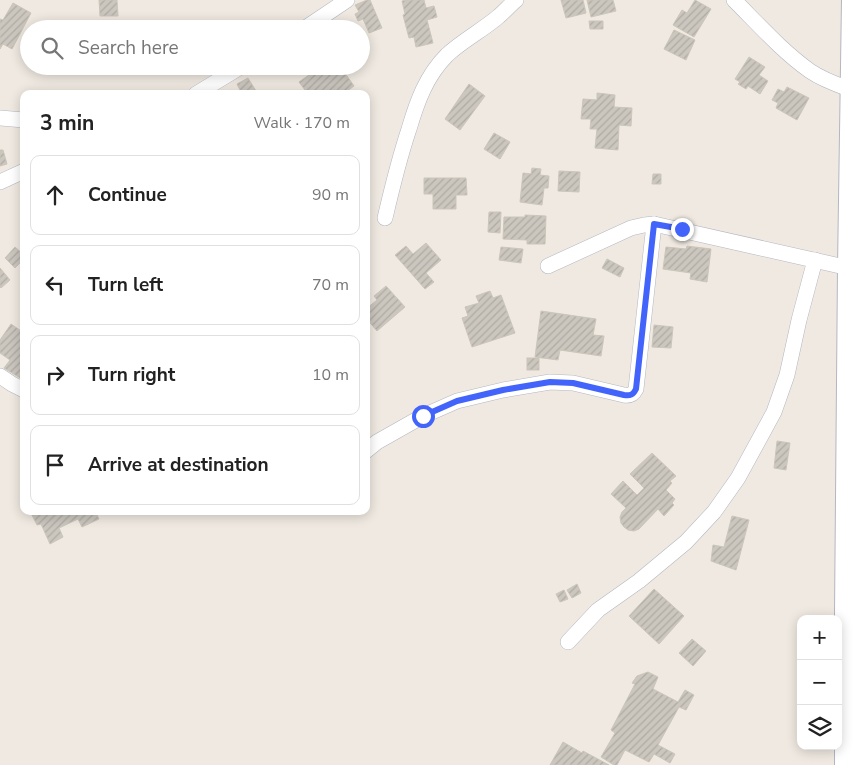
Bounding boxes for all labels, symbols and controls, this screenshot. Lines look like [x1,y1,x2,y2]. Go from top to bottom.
search box [20,20,370,75]
icon: search [38,34,66,62]
text: Search here [78,35,179,61]
text: 3 min [40,109,94,137]
text: Walk · 170 m [254,112,350,134]
icon: ahead [41,181,69,209]
text: Continue [88,182,167,208]
text: 90 m [312,184,349,206]
route end [671,218,694,241]
icon: left [41,271,69,299]
text: Turn left [88,272,163,298]
text: 70 m [312,274,349,296]
icon: right [41,361,69,389]
text: Turn right [88,362,175,388]
text: 10 m [312,364,349,386]
route start [412,405,435,428]
icon: arrive [41,451,69,479]
text: Arrive at destination [88,452,269,478]
map controls [797,615,842,750]
button: + [797,615,842,660]
button: − [797,660,842,705]
button: layers [797,705,842,750]

